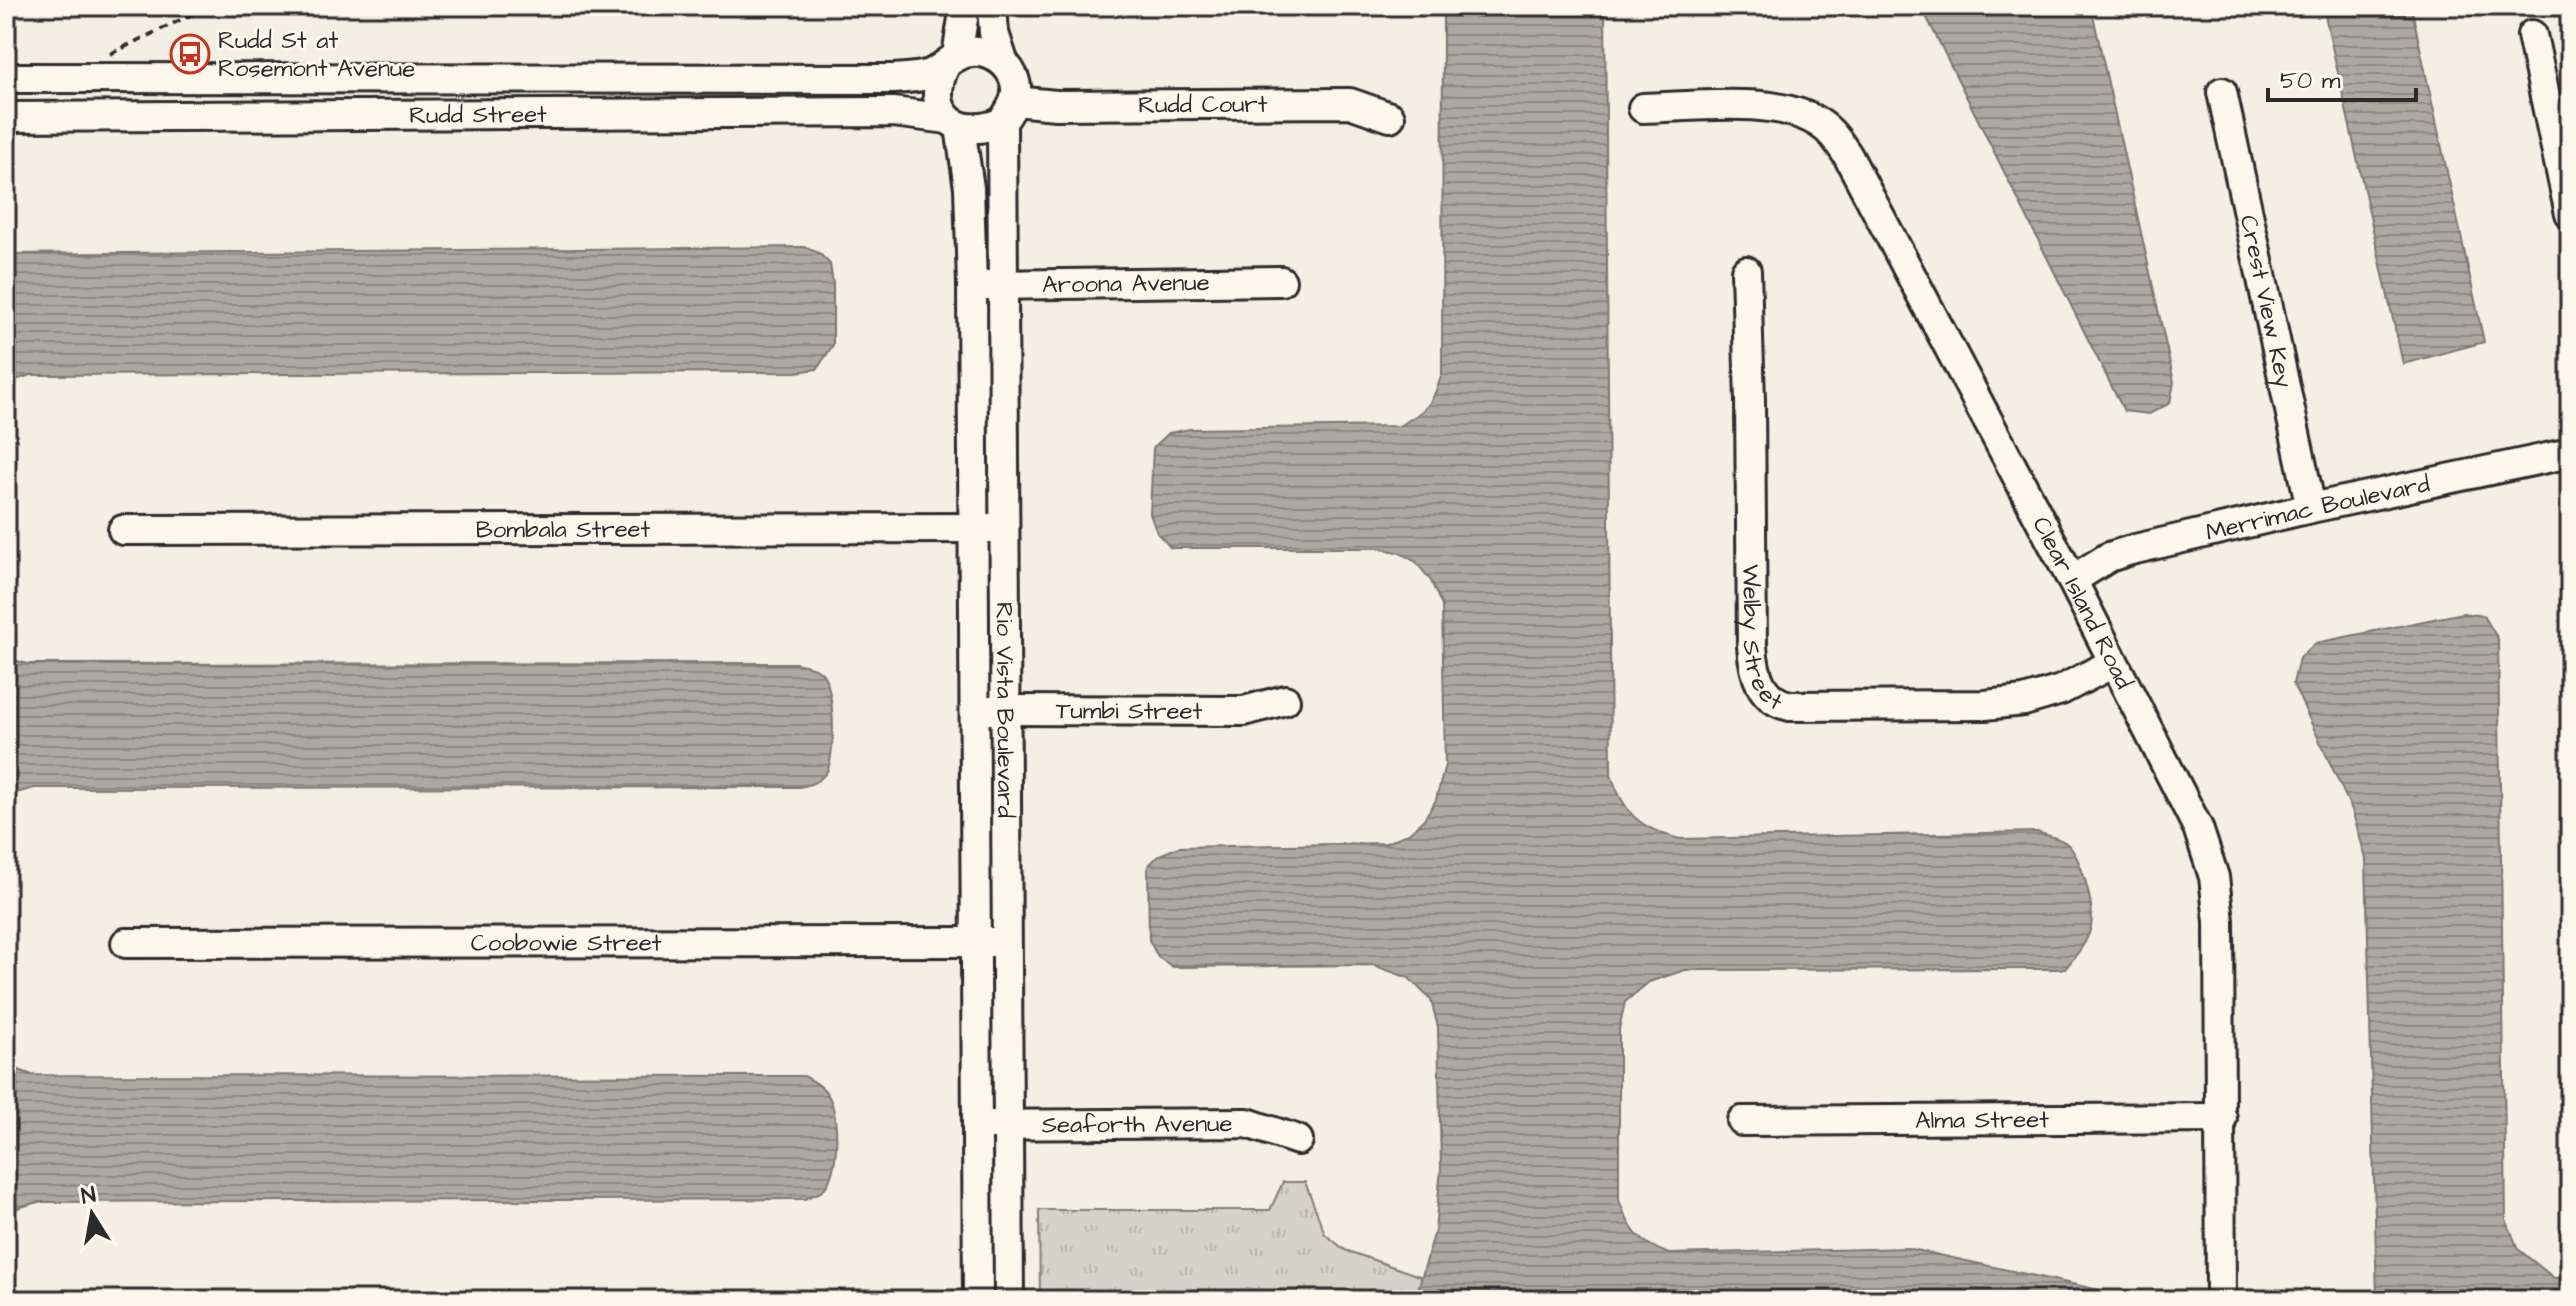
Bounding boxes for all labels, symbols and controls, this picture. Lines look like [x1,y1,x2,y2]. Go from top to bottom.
place label: Rudd St at Rosemont Avenue [218,24,415,86]
bus stop icon: Rudd St at Rosemont Avenue [169,33,211,75]
scale bar [2268,52,2416,102]
text: 50 m [2280,64,2341,98]
street label: Rudd Court [1138,88,1268,122]
street label: Rudd Street [409,98,547,133]
street label: Crest View Key [2231,212,2301,391]
street label: Aroona Avenue [1042,266,1210,302]
street label: Merrimac Boulevard [2202,467,2433,550]
street label: Clear Island Road [2024,511,2141,695]
street label: Bombala Street [476,513,651,547]
street label: Welby Street [1733,564,1789,719]
street label: Rio Vista Boulevard [987,602,1022,818]
street label: Tumbi Street [1056,694,1203,729]
street label: Coobowie Street [471,926,662,961]
street label: Alma Street [1915,1103,2049,1138]
street label: Seaforth Avenue [1041,1107,1233,1143]
north arrow [52,1174,132,1254]
text: N [79,1179,98,1212]

